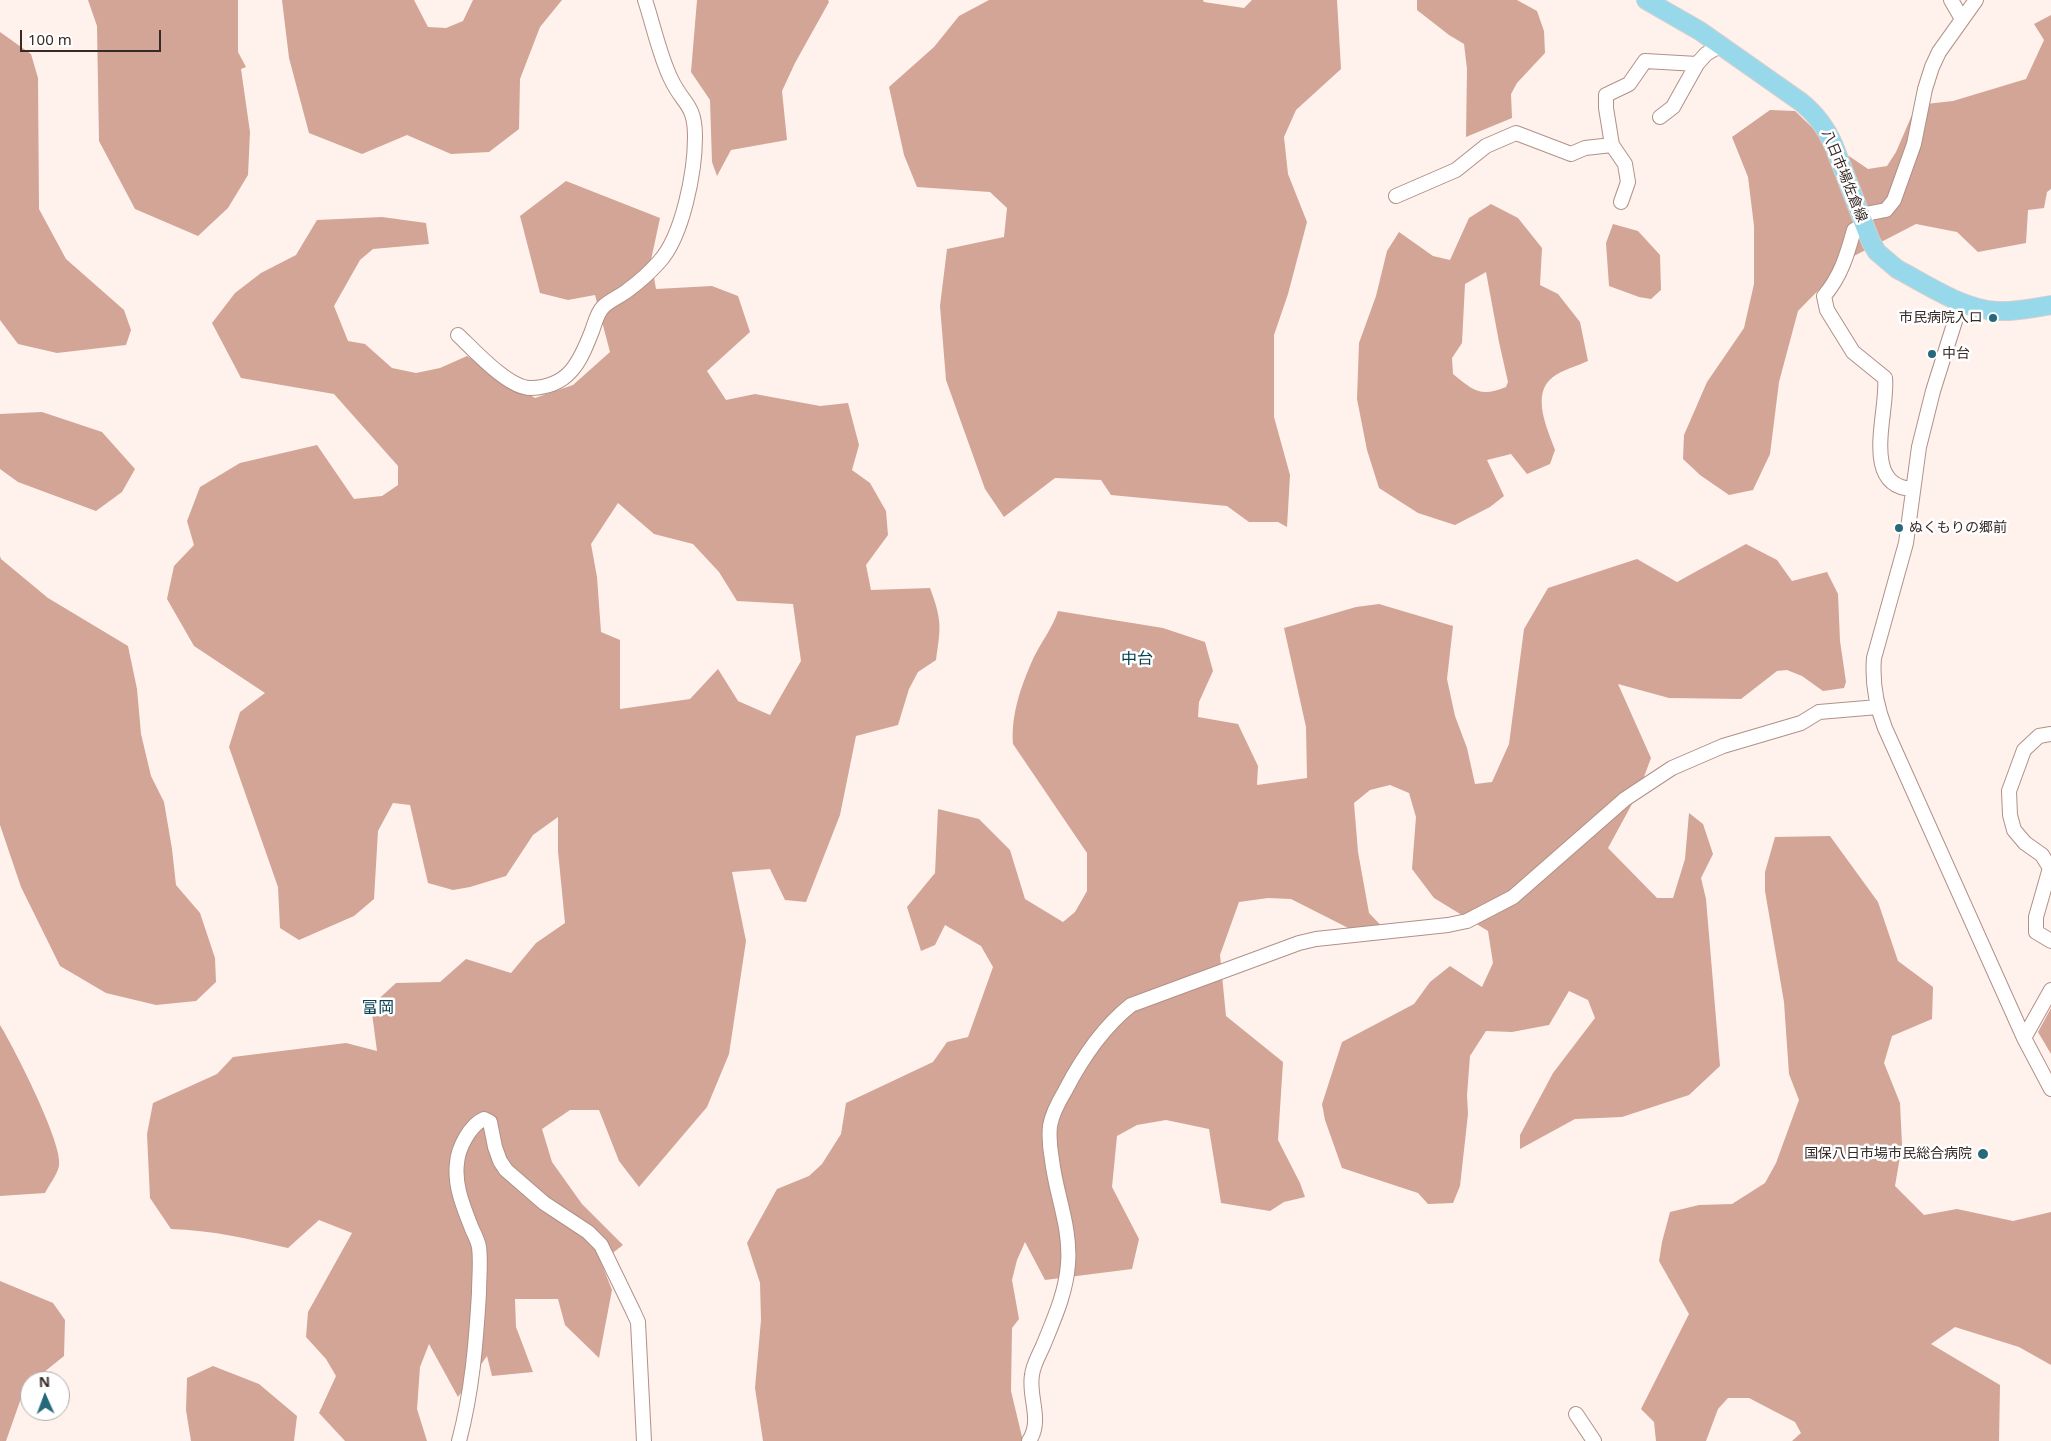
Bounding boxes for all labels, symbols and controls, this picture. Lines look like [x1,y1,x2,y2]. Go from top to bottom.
scale bar [22,20,164,52]
text: 100 m [28,29,72,49]
street label: 八日市場佐倉線 [1818,127,1870,225]
place label: 市民病院入ロ [1899,310,1983,326]
marker: 市民病院入ロ [1987,312,1999,324]
place label: 中台 [1942,346,1970,362]
marker: 中台 [1926,348,1938,360]
place label: ぬくもりの郷前 [1909,520,2007,536]
marker: ぬくもりの郷前 [1893,522,1905,534]
district label: 中台 [1121,649,1153,669]
district label: 富岡 [362,998,394,1018]
place label: 国保八日市場市民総合病院 [1804,1146,1972,1162]
marker: 国保八日市場市民総合病院 [1976,1147,1990,1161]
north arrow [20,1371,70,1421]
text: N [38,1372,51,1391]

